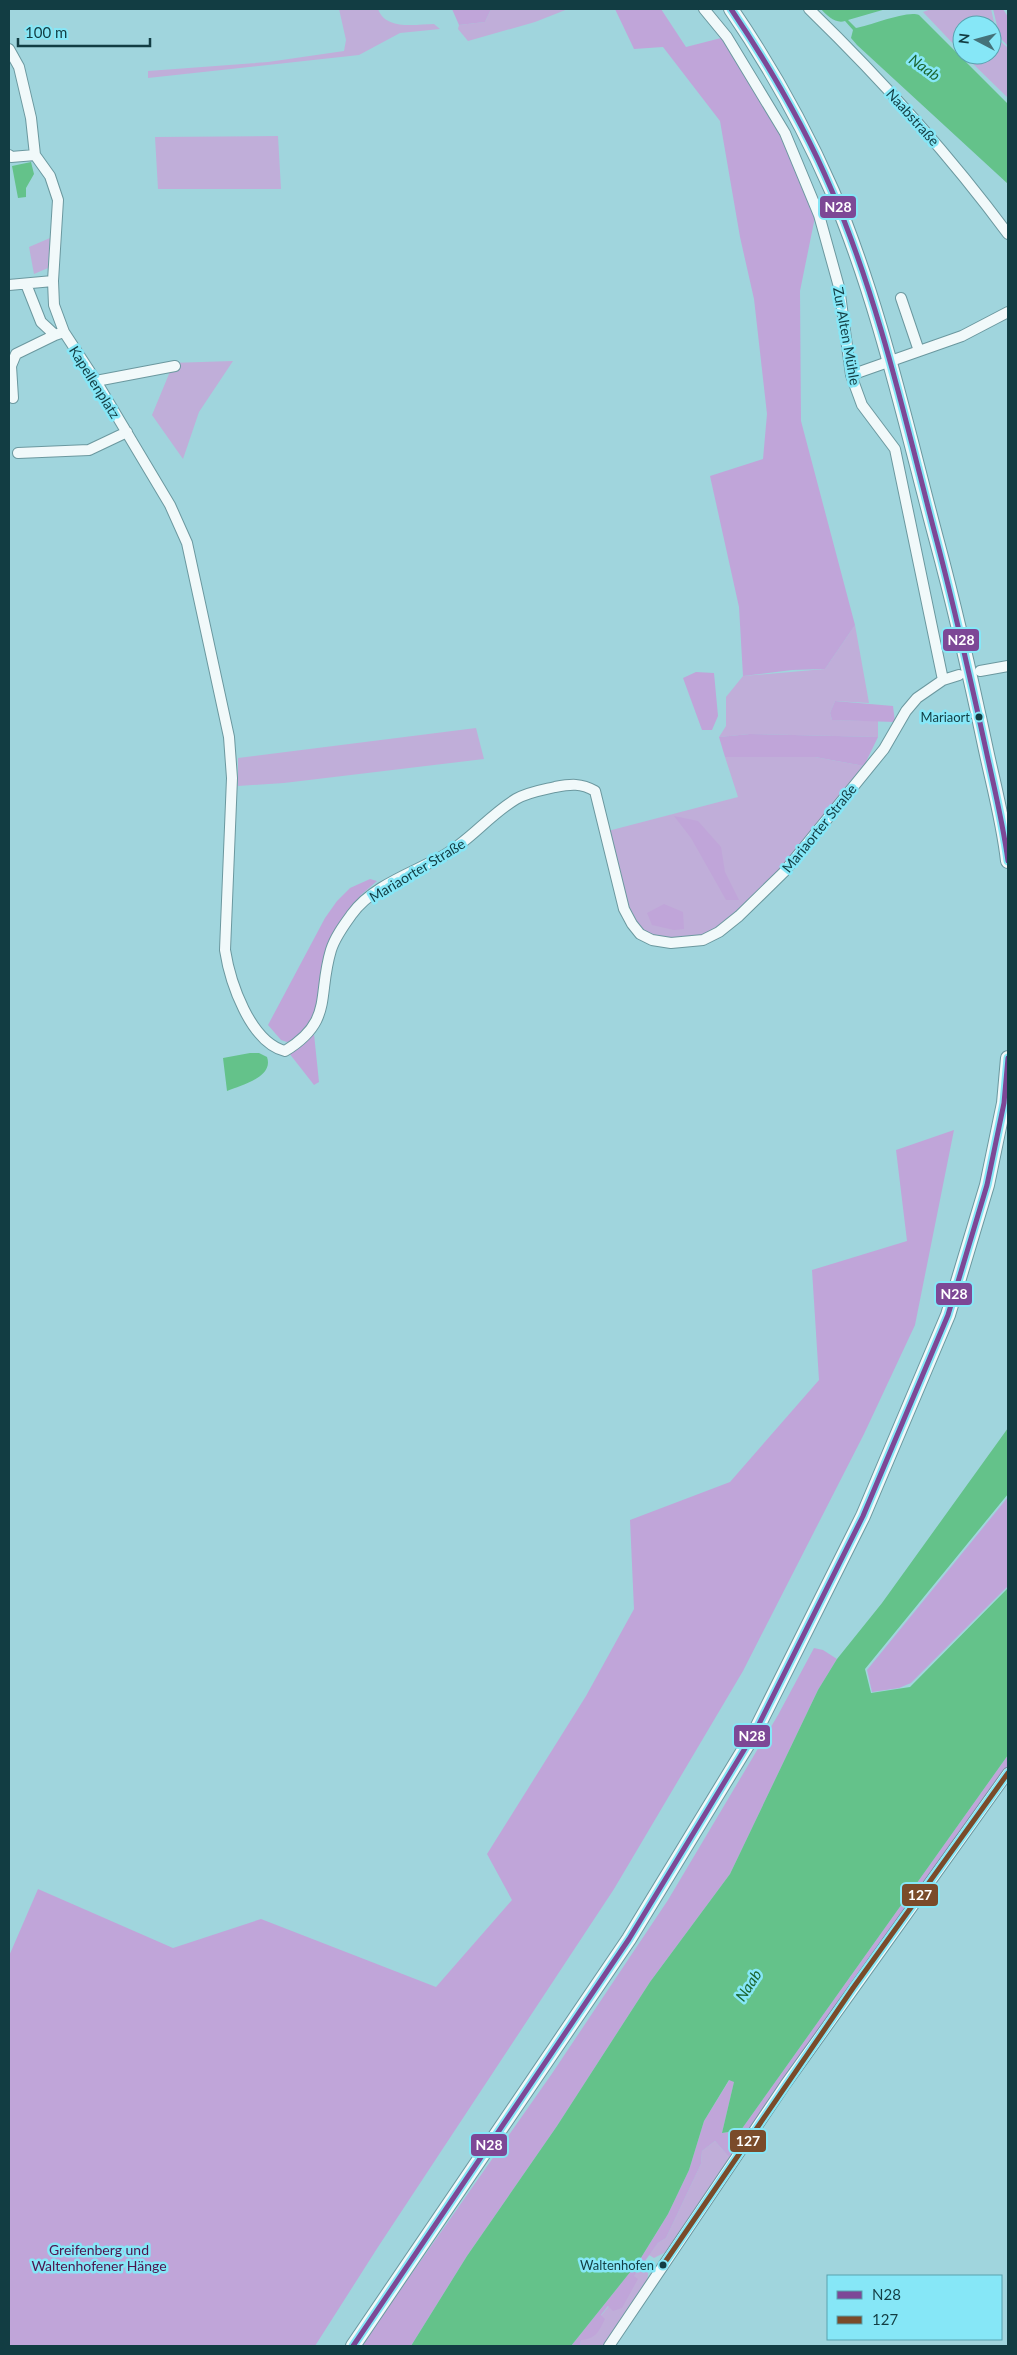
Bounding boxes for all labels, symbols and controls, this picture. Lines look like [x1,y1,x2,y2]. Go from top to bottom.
scale bar [18,15,150,47]
north arrow [952,15,1002,65]
text: 100 m [25,23,67,41]
text: N [955,32,973,45]
water label: Naab [906,50,944,84]
street label: Naabstraße [883,85,943,149]
line badge: N28 [819,195,857,219]
text: N28 [824,198,852,215]
street label: Zur Alten Mühle [830,286,864,386]
street label: Kapellenplatz [66,342,124,422]
line badge: N28 [942,628,980,652]
text: N28 [947,631,975,648]
place label: Mariaort [921,709,970,725]
marker: Mariaort [974,712,984,722]
street label: Mariaorter Straße [778,780,860,876]
street label: Mariaorter Straße [366,835,468,905]
line badge: N28 [935,1282,973,1306]
text: N28 [940,1285,968,1302]
line badge: N28 [733,1724,771,1748]
text: N28 [738,1727,766,1744]
line badge: 127 [901,1883,939,1907]
text: 127 [908,1886,932,1903]
water label: Naab [731,1966,765,2004]
line badge: 127 [729,2129,767,2153]
text: 127 [736,2132,760,2149]
line badge: N28 [470,2133,508,2157]
text: N28 [475,2136,503,2153]
park label: Greifenberg und Waltenhofener Hänge [31,2241,167,2274]
place label: Waltenhofen [580,2257,654,2273]
marker: Waltenhofen [658,2260,668,2270]
legend [827,2275,1002,2340]
text: N28 [872,2285,901,2303]
text: 127 [872,2310,898,2328]

